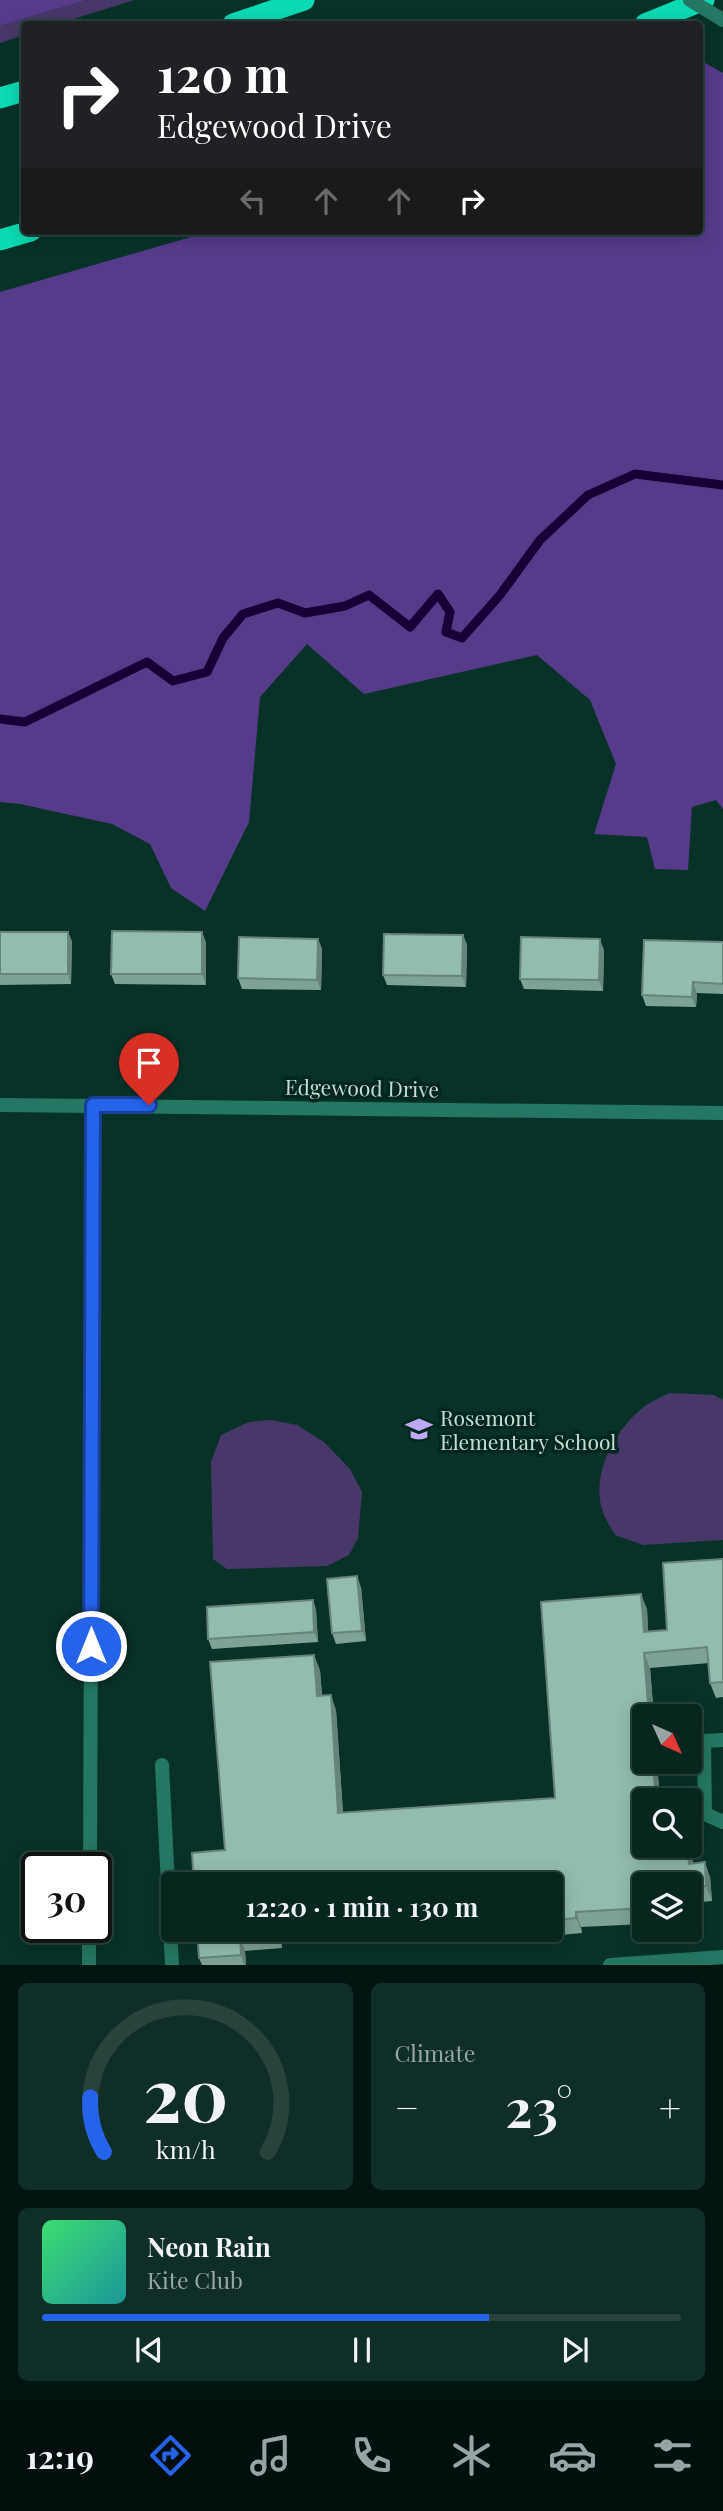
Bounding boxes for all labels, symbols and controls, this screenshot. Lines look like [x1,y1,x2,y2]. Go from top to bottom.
text: 120 m [157,40,289,105]
icon: right [42,49,133,140]
text: Edgewood Drive [157,103,392,146]
icon: left [234,182,272,220]
icon: ahead [307,182,345,220]
icon: ahead [380,182,418,220]
icon: right [453,182,491,220]
pin [119,1033,179,1105]
icon: arrive [130,1044,168,1082]
street label: Edgewood Drive [285,1072,439,1102]
place label: Rosemont Elementary School [440,1403,616,1455]
school or university icon: Rosemont Elementary School [404,1414,434,1444]
position arrow [54,1609,128,1683]
north arrow [632,1704,702,1774]
map controls [632,1704,702,1942]
button: search [632,1788,702,1858]
speed limit sign: 30 [21,1852,112,1943]
button: layers [632,1872,702,1942]
text: 12:20 · 1 min · 130 m [246,1889,478,1924]
text: Climate [395,2037,475,2068]
text: 20 [143,2044,228,2141]
text: 23° [505,2072,572,2141]
text: − [395,2081,419,2132]
text: + [659,2081,681,2132]
text: km/h [155,2132,216,2165]
text: Neon Rain [147,2229,271,2264]
text: Kite Club [147,2264,243,2295]
icon: previous [130,2331,168,2369]
icon: pause [343,2331,381,2369]
icon: next [556,2331,594,2369]
icon: directions [146,2431,195,2480]
icon: music [246,2431,295,2480]
icon: phone [347,2431,396,2480]
icon: climate [447,2431,496,2480]
icon: car [548,2431,597,2480]
icon: filters [648,2431,697,2480]
text: 12:19 [26,2434,94,2477]

